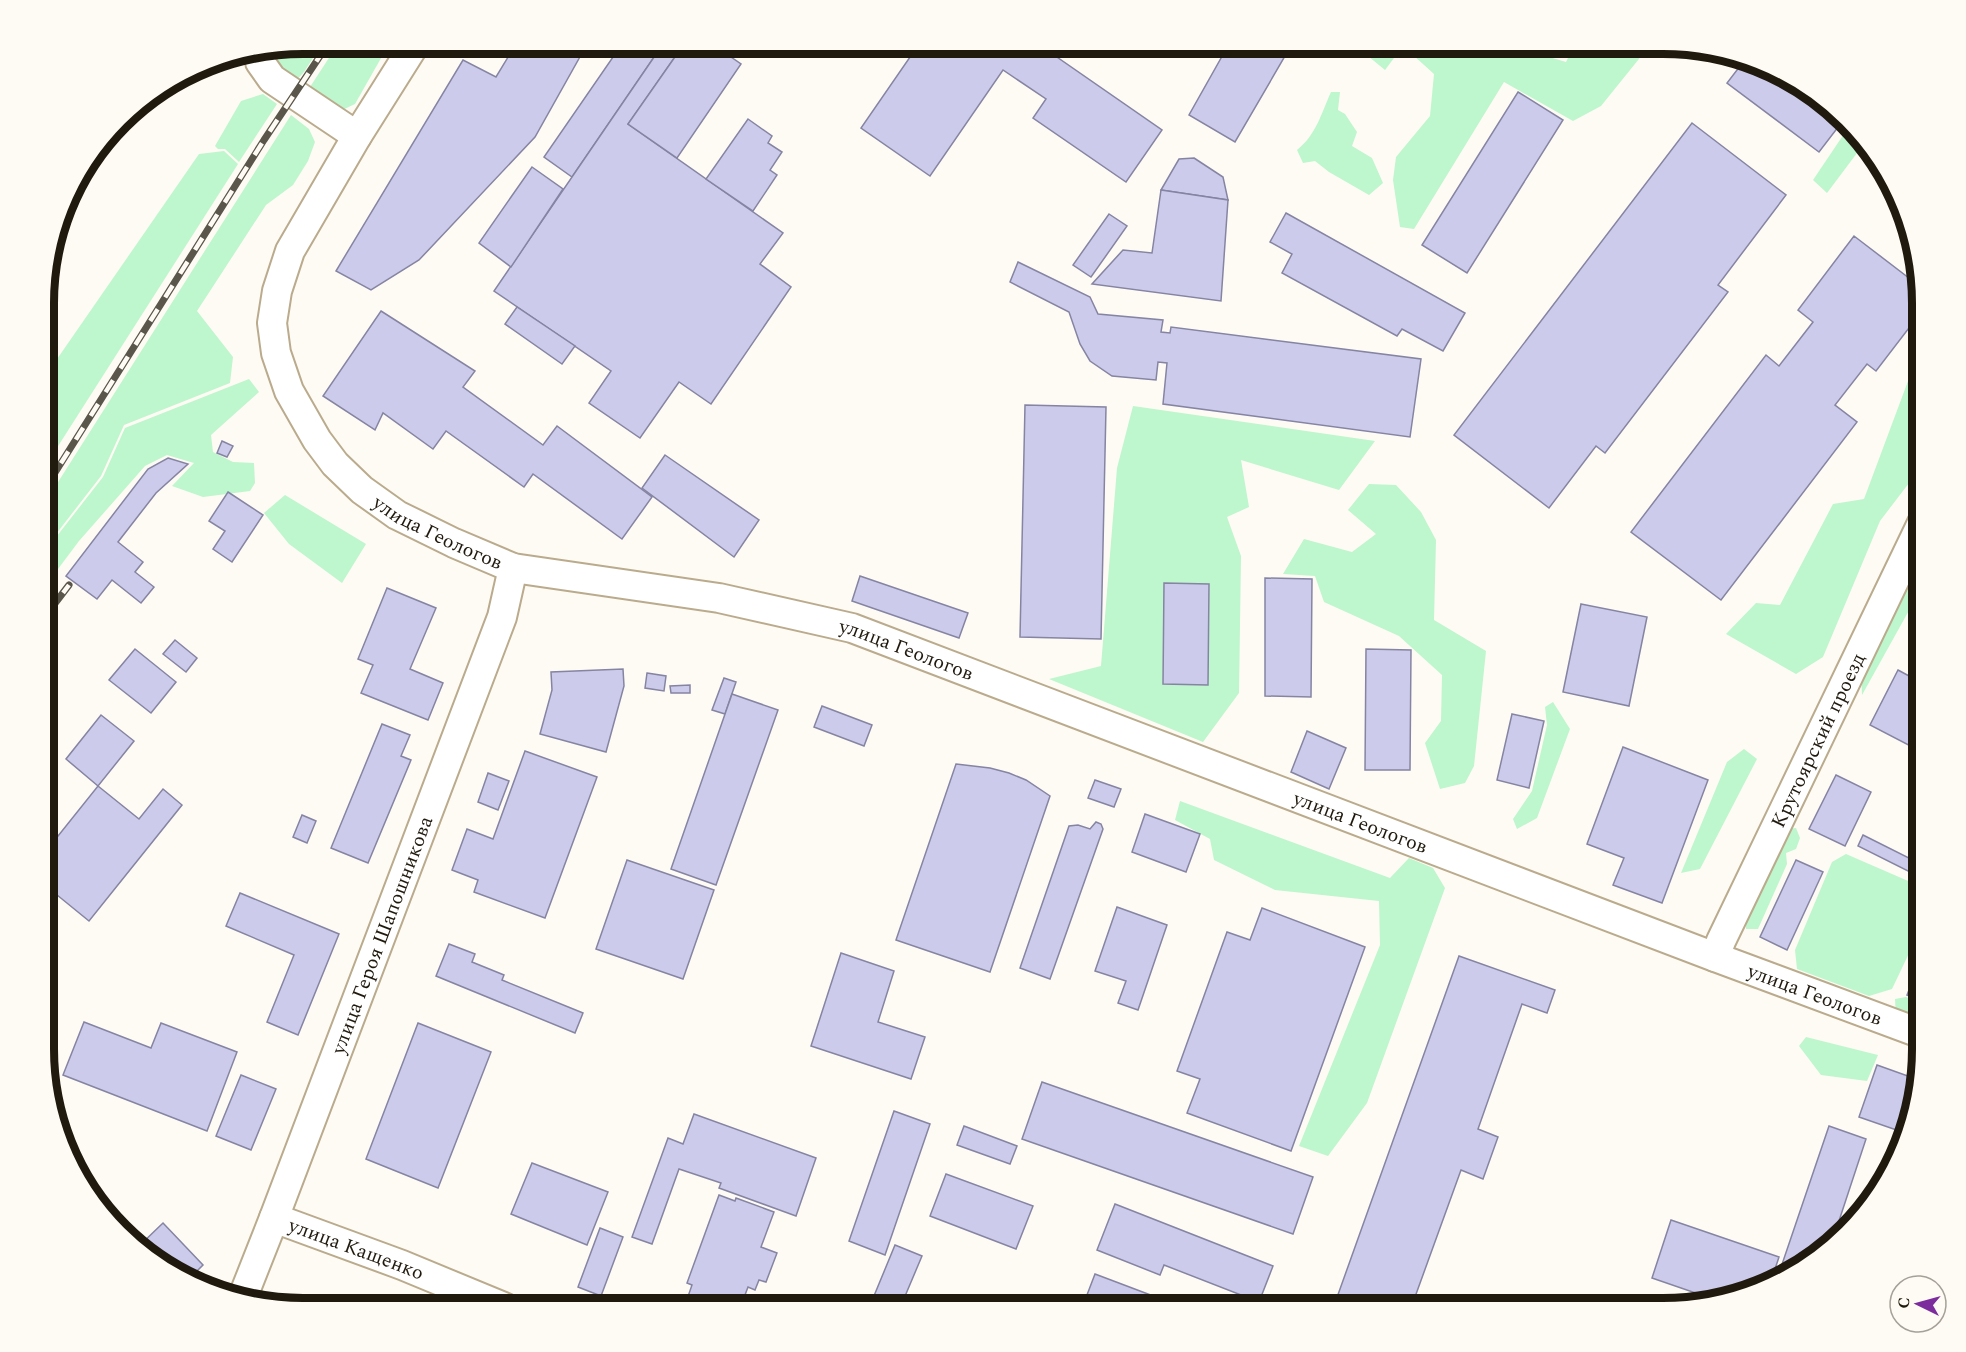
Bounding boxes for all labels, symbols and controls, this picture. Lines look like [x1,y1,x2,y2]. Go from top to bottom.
street label: улица Геологов [365,488,507,578]
street label: улица Геологов [835,611,978,689]
street label: Крутоярский проезд [1764,648,1873,833]
street label: улица Геологов [1288,783,1432,862]
street label: улица Героя Шапошникова [323,812,441,1059]
street label: улица Геологов [1742,956,1886,1034]
street label: улица Кащенко [283,1210,428,1289]
north arrow [1888,1274,1948,1334]
text: С [1892,1296,1917,1309]

